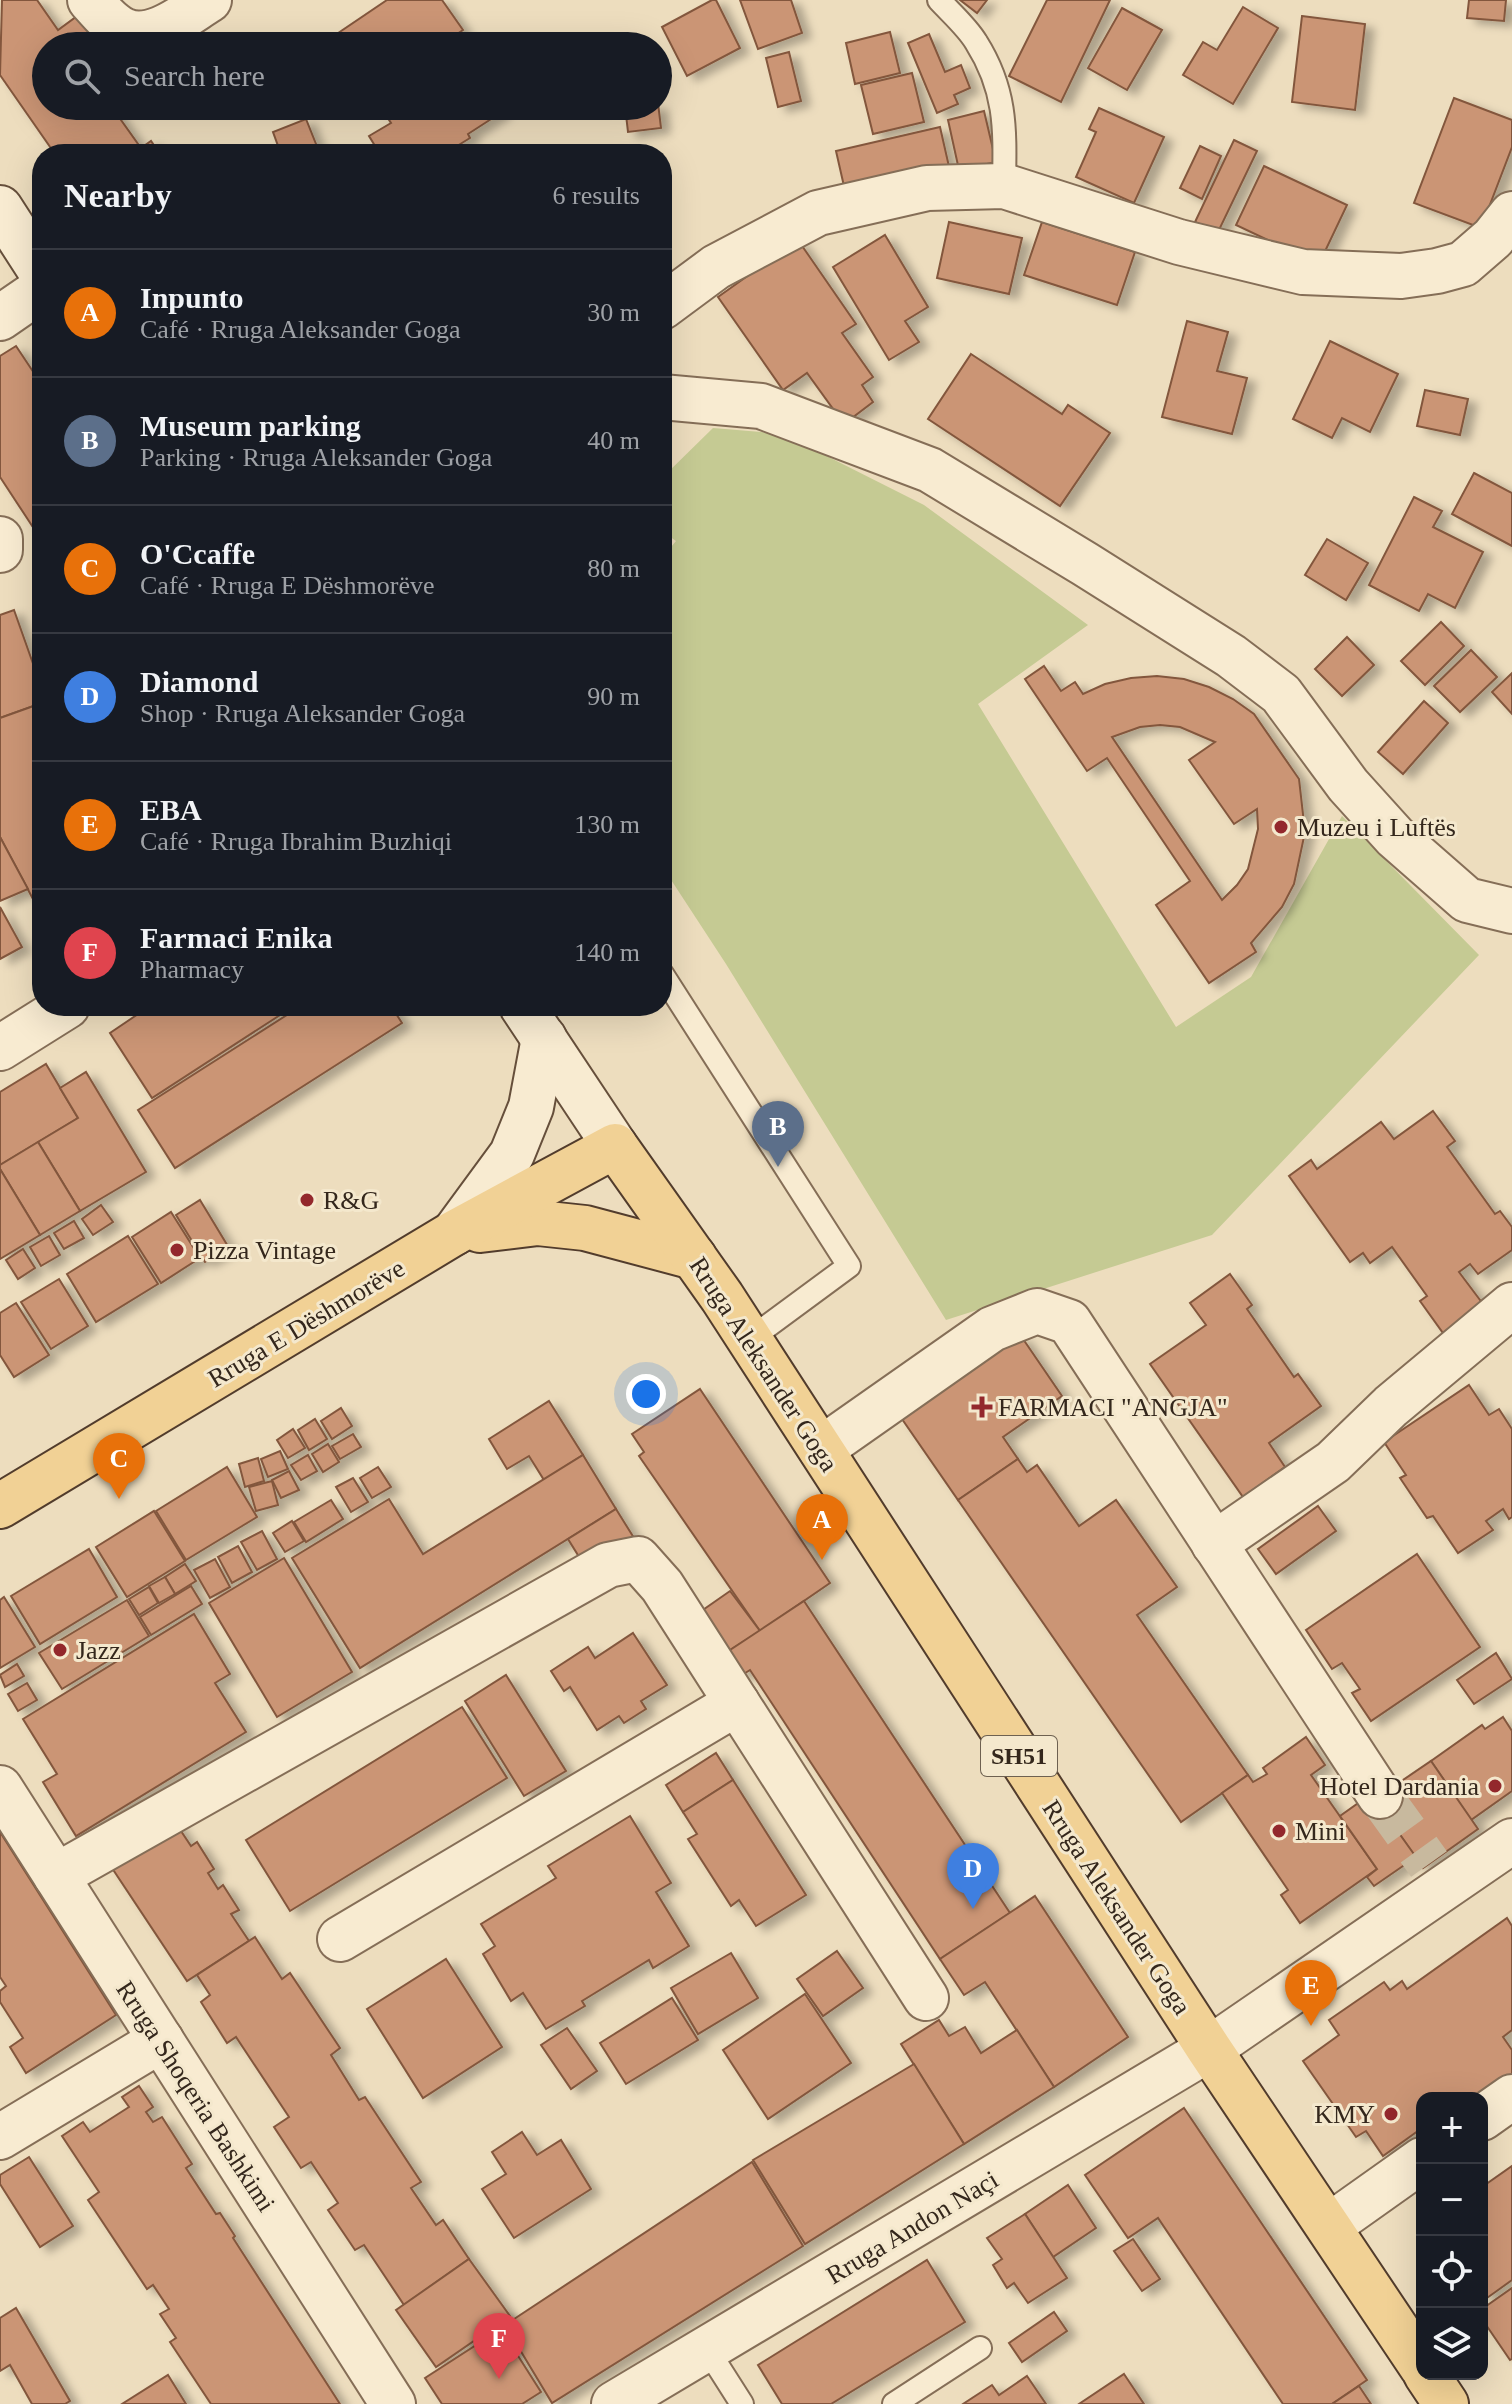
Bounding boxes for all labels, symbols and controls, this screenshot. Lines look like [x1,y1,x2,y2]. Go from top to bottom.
search box [32,32,672,120]
icon: search [60,54,104,98]
text: Search here [124,59,265,92]
text: Nearby [64,177,172,214]
text: 6 results [553,181,640,210]
text: Inpunto [140,281,243,314]
text: A [81,298,99,327]
text: 30 m [587,298,640,327]
text: Café · Rruga Aleksander Goga [140,315,461,344]
text: Museum parking [140,409,361,442]
text: B [81,426,99,455]
text: 40 m [587,426,640,455]
text: Parking · Rruga Aleksander Goga [140,443,492,472]
text: O'Ccaffe [140,537,255,570]
text: C [81,554,99,583]
text: 80 m [587,554,640,583]
text: Café · Rruga E Dëshmorëve [140,571,435,600]
text: Diamond [140,665,258,698]
text: D [81,682,99,711]
text: 90 m [587,682,640,711]
text: Shop · Rruga Aleksander Goga [140,699,465,728]
text: EBA [140,793,202,826]
text: E [81,810,99,839]
text: 130 m [574,810,640,839]
place label: Muzeu i Luftës [1297,813,1456,842]
marker: Muzeu i Luftës [1272,818,1290,836]
text: Café · Rruga Ibrahim Buzhiqi [140,827,452,856]
text: Farmaci Enika [140,921,333,954]
text: F [82,938,98,967]
text: 140 m [574,938,640,967]
text: Pharmacy [140,955,244,984]
pin: B [752,1101,804,1167]
place label: R&G [323,1186,379,1215]
marker: R&G [298,1191,316,1209]
place label: Pizza Vintage [193,1236,336,1265]
marker: Pizza Vintage [168,1241,186,1259]
street label: Rruga Aleksander Goga [683,1252,844,1477]
street label: Rruga E Dëshmorëve [203,1253,410,1393]
your location [626,1374,666,1414]
place label: FARMACI "ANGJA" [998,1393,1228,1422]
marker: FARMACI "ANGJA" [973,1398,991,1416]
pin: C [93,1433,145,1499]
pin: A [796,1494,848,1560]
place label: Jazz [76,1636,121,1665]
marker: Jazz [51,1641,69,1659]
road number: SH51 [981,1736,1057,1776]
place label: Hotel Dardania [1319,1772,1479,1801]
marker: Hotel Dardania [1486,1777,1504,1795]
street label: Rruga Aleksander Goga [1036,1795,1197,2020]
place label: Mini [1295,1817,1346,1846]
marker: Mini [1270,1822,1288,1840]
pin: D [947,1843,999,1909]
pin: E [1285,1960,1337,2026]
street label: Rruga Shoqeria Bashkimi [110,1976,281,2217]
map controls [1416,2092,1488,2380]
button: + [1416,2092,1488,2164]
place label: KMY [1314,2100,1375,2129]
marker: KMY [1382,2105,1400,2123]
button: − [1416,2164,1488,2236]
street label: Rruga Andon Naçi [821,2165,1003,2290]
button: locate [1416,2236,1488,2308]
button: layers [1416,2308,1488,2380]
pin: F [473,2313,525,2379]

